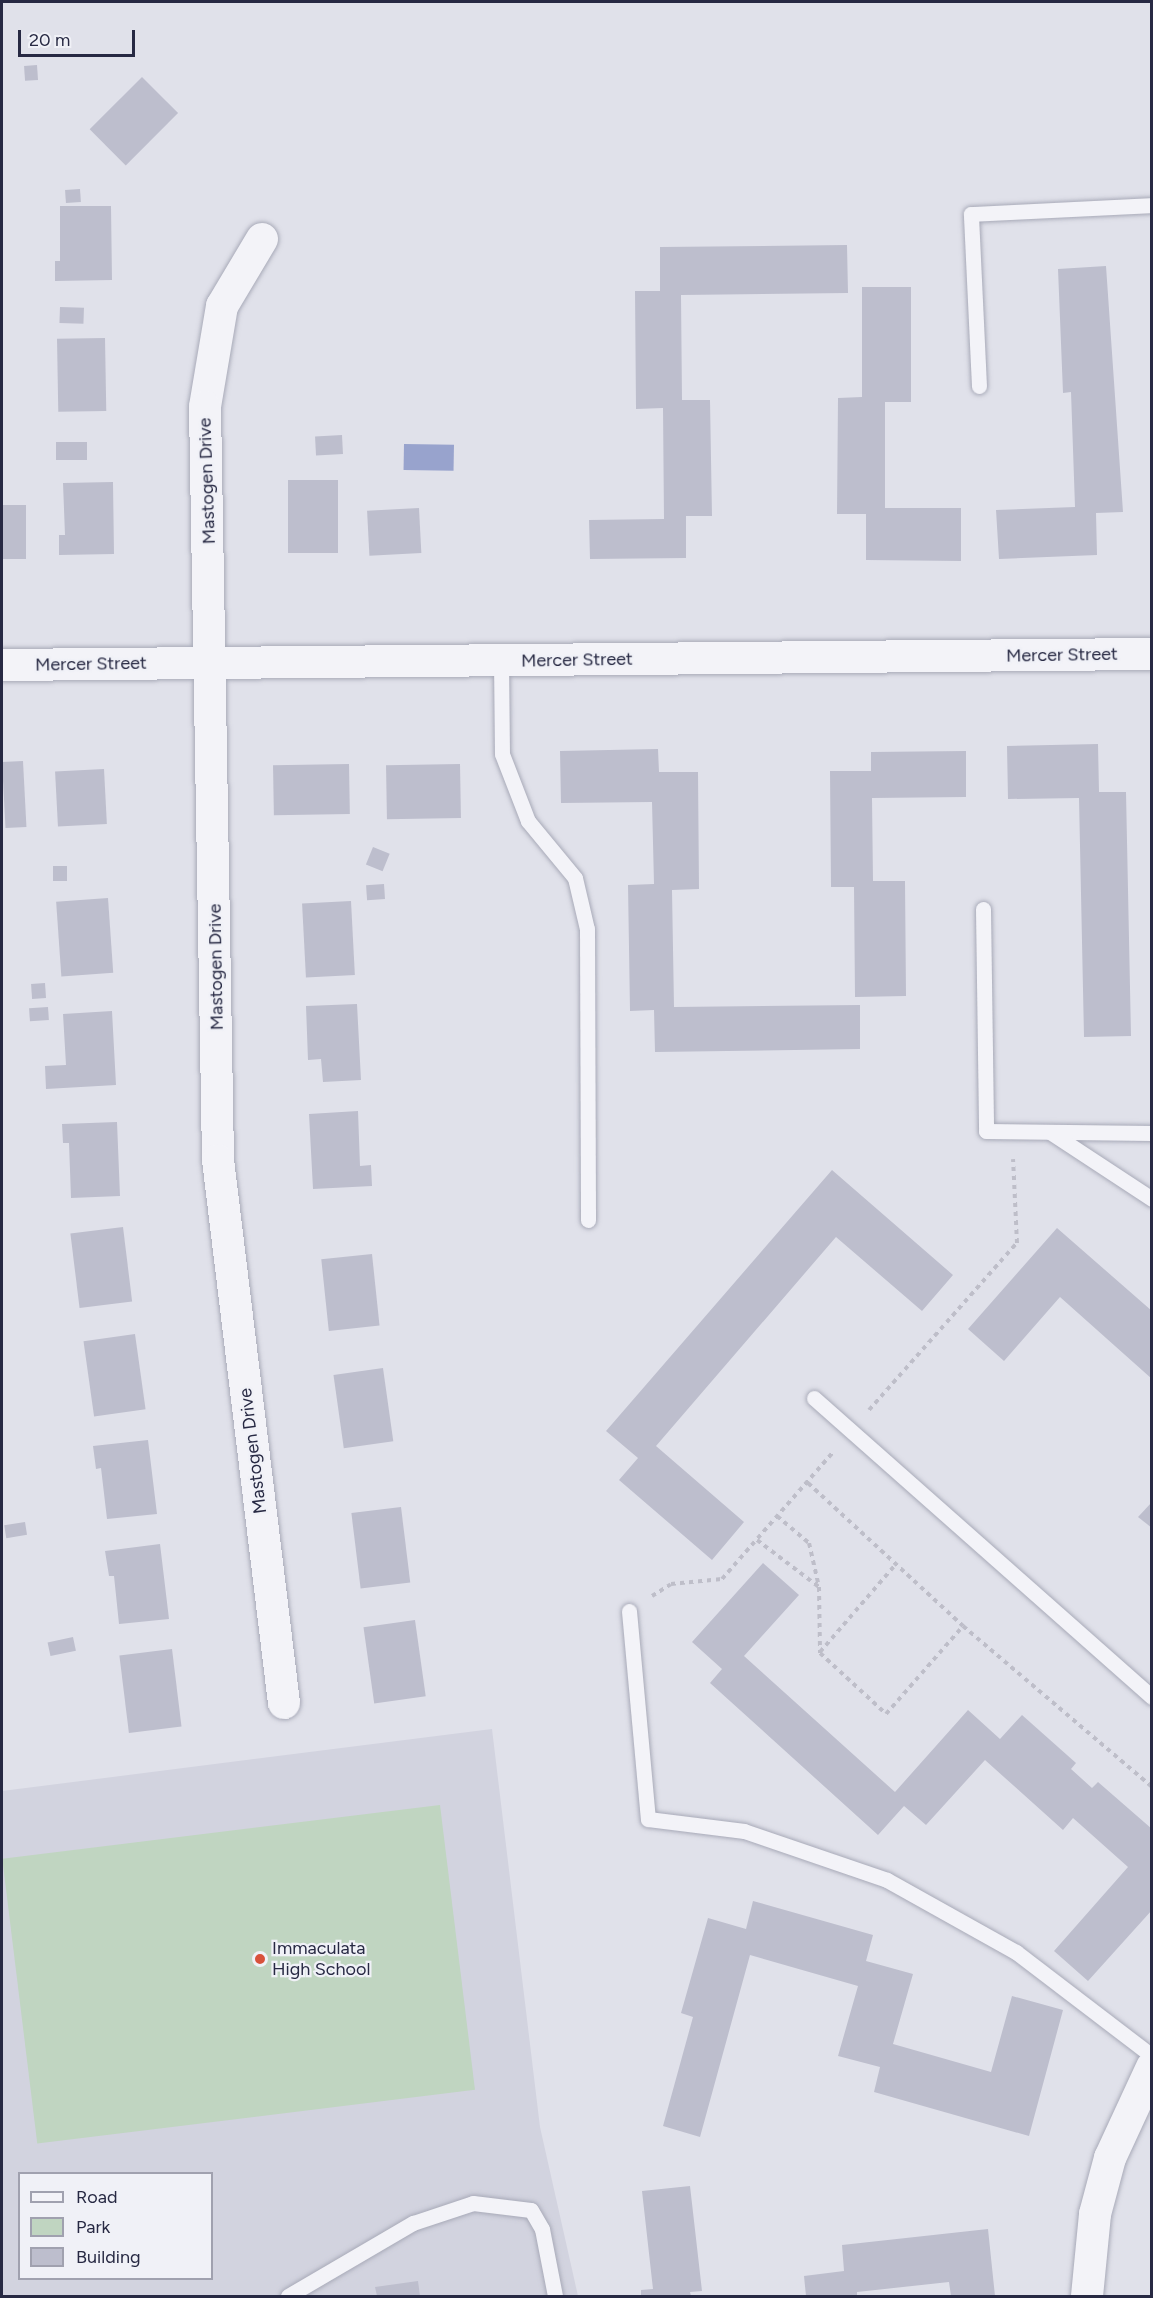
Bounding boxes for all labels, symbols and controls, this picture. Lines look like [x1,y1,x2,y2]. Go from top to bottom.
scale bar [21,18,138,56]
text: 20 m [29,29,70,51]
street label: Mastogen Drive [194,417,220,545]
street label: Mercer Street [1006,643,1118,667]
street label: Mercer Street [521,648,633,672]
street label: Mercer Street [35,652,147,676]
street label: Mastogen Drive [204,904,228,1030]
street label: Mastogen Drive [235,1387,271,1515]
place label: Immaculata High School [272,1938,370,1980]
marker: Immaculata High School [253,1952,267,1966]
legend [18,2172,213,2280]
text: Road [76,2186,117,2208]
text: Park [76,2216,110,2238]
text: Building [76,2246,141,2268]

